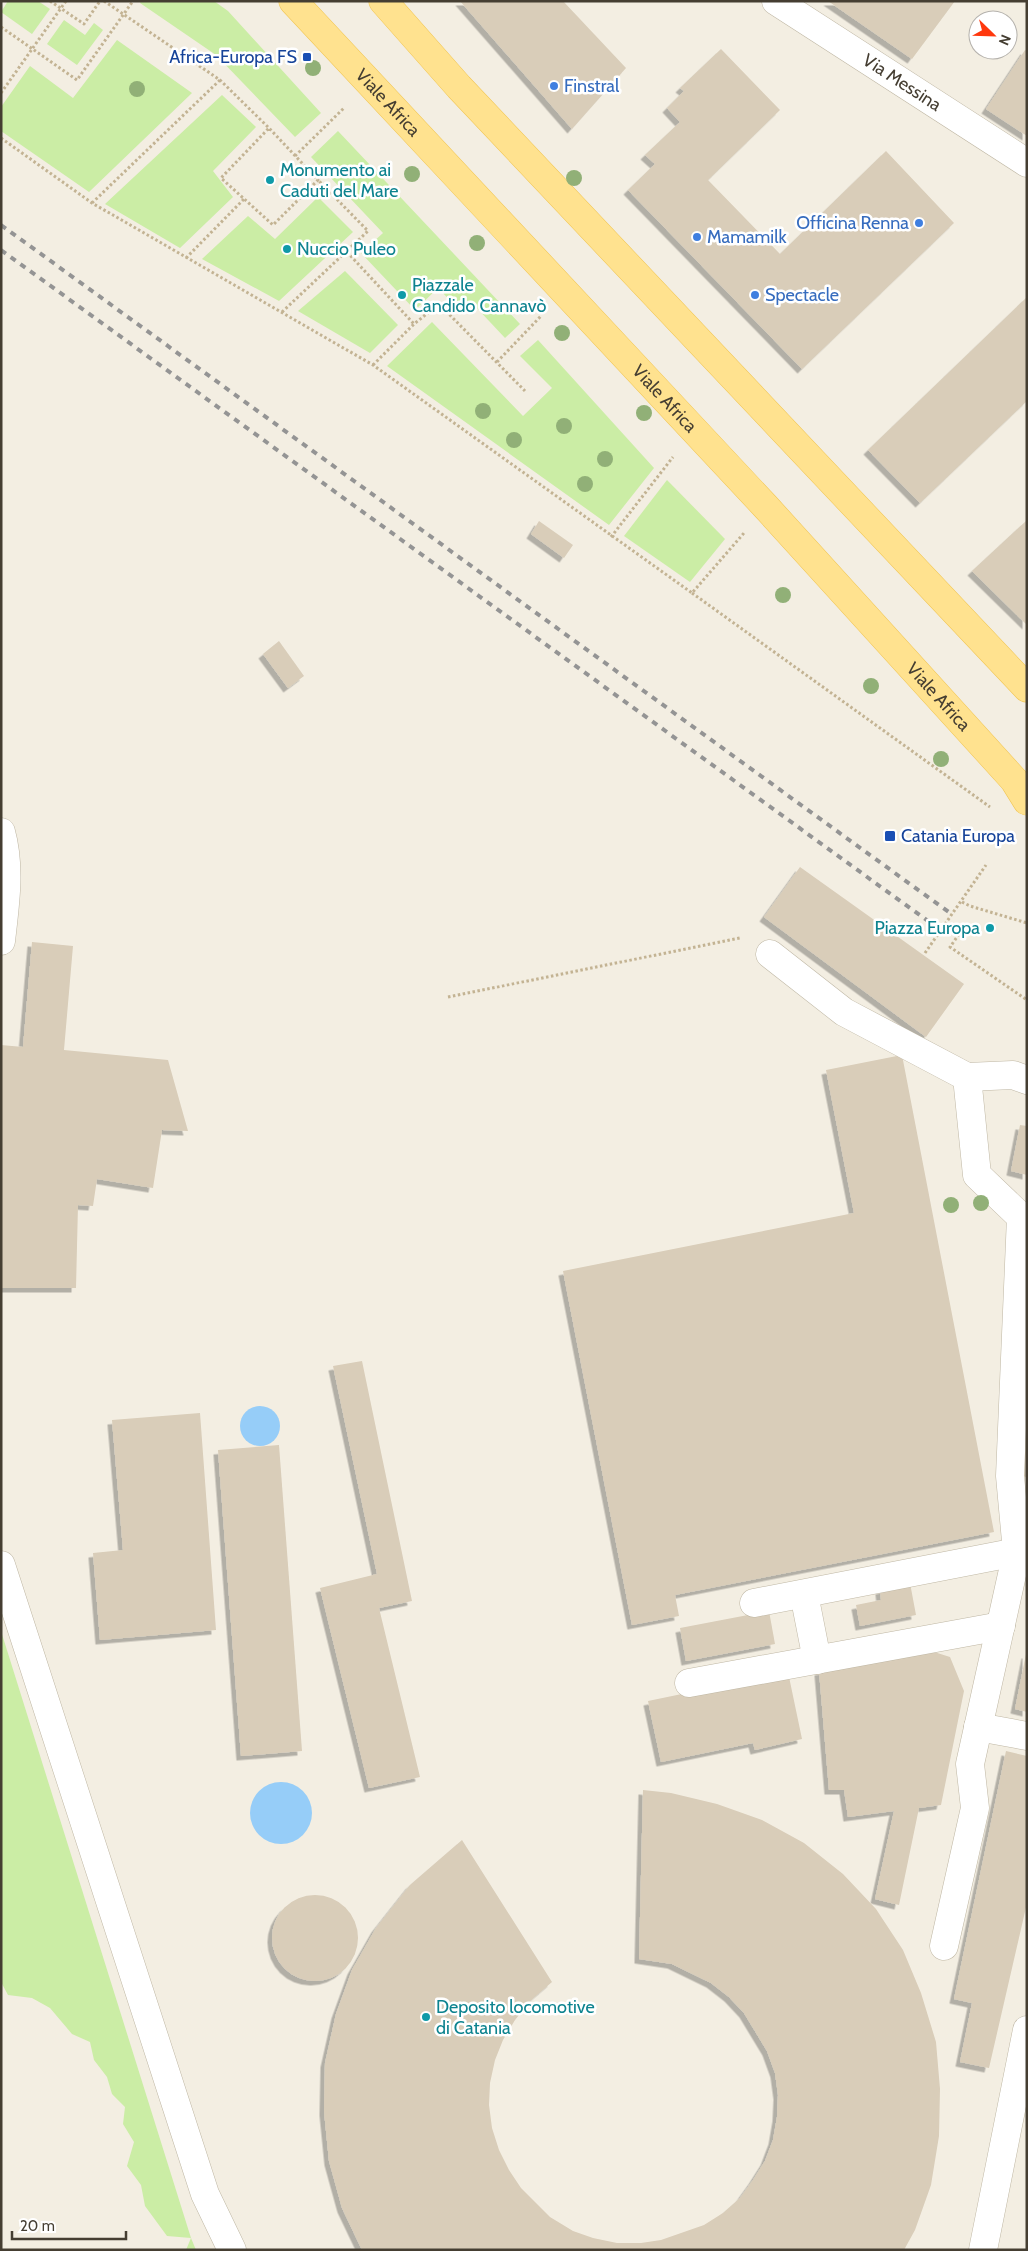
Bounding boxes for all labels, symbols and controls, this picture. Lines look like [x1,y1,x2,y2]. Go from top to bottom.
north arrow [968,10,1018,60]
text: N [995,32,1015,48]
place label: Africa-Europa FS [169,46,297,68]
street label: Via Messina [859,49,946,116]
marker: Africa-Europa FS [301,51,313,63]
street label: Viale Africa [351,64,425,141]
place label: Finstral [564,75,620,97]
marker: Finstral [548,80,560,92]
place label: Monumento ai Caduti del Mare [280,159,398,202]
marker: Monumento ai Caduti del Mare [264,174,276,186]
place label: Officina Renna [796,212,909,234]
marker: Officina Renna [913,217,925,229]
place label: Mamamilk [707,226,787,248]
marker: Mamamilk [691,231,703,243]
place label: Nuccio Puleo [297,238,396,260]
marker: Nuccio Puleo [281,243,293,255]
place label: Piazzale Candido Cannavò [412,274,546,317]
place label: Spectacle [765,284,839,306]
marker: Piazzale Candido Cannavò [396,289,408,301]
marker: Spectacle [749,289,761,301]
street label: Viale Africa [627,360,702,437]
street label: Viale Africa [902,658,975,736]
place label: Catania Europa [901,825,1015,847]
marker: Catania Europa [883,829,897,843]
place label: Piazza Europa [875,917,980,939]
marker: Piazza Europa [984,922,996,934]
place label: Deposito locomotive di Catania [436,1996,595,2039]
marker: Deposito locomotive di Catania [420,2011,432,2023]
scale bar [12,2208,126,2240]
text: 20 m [20,2217,55,2235]

